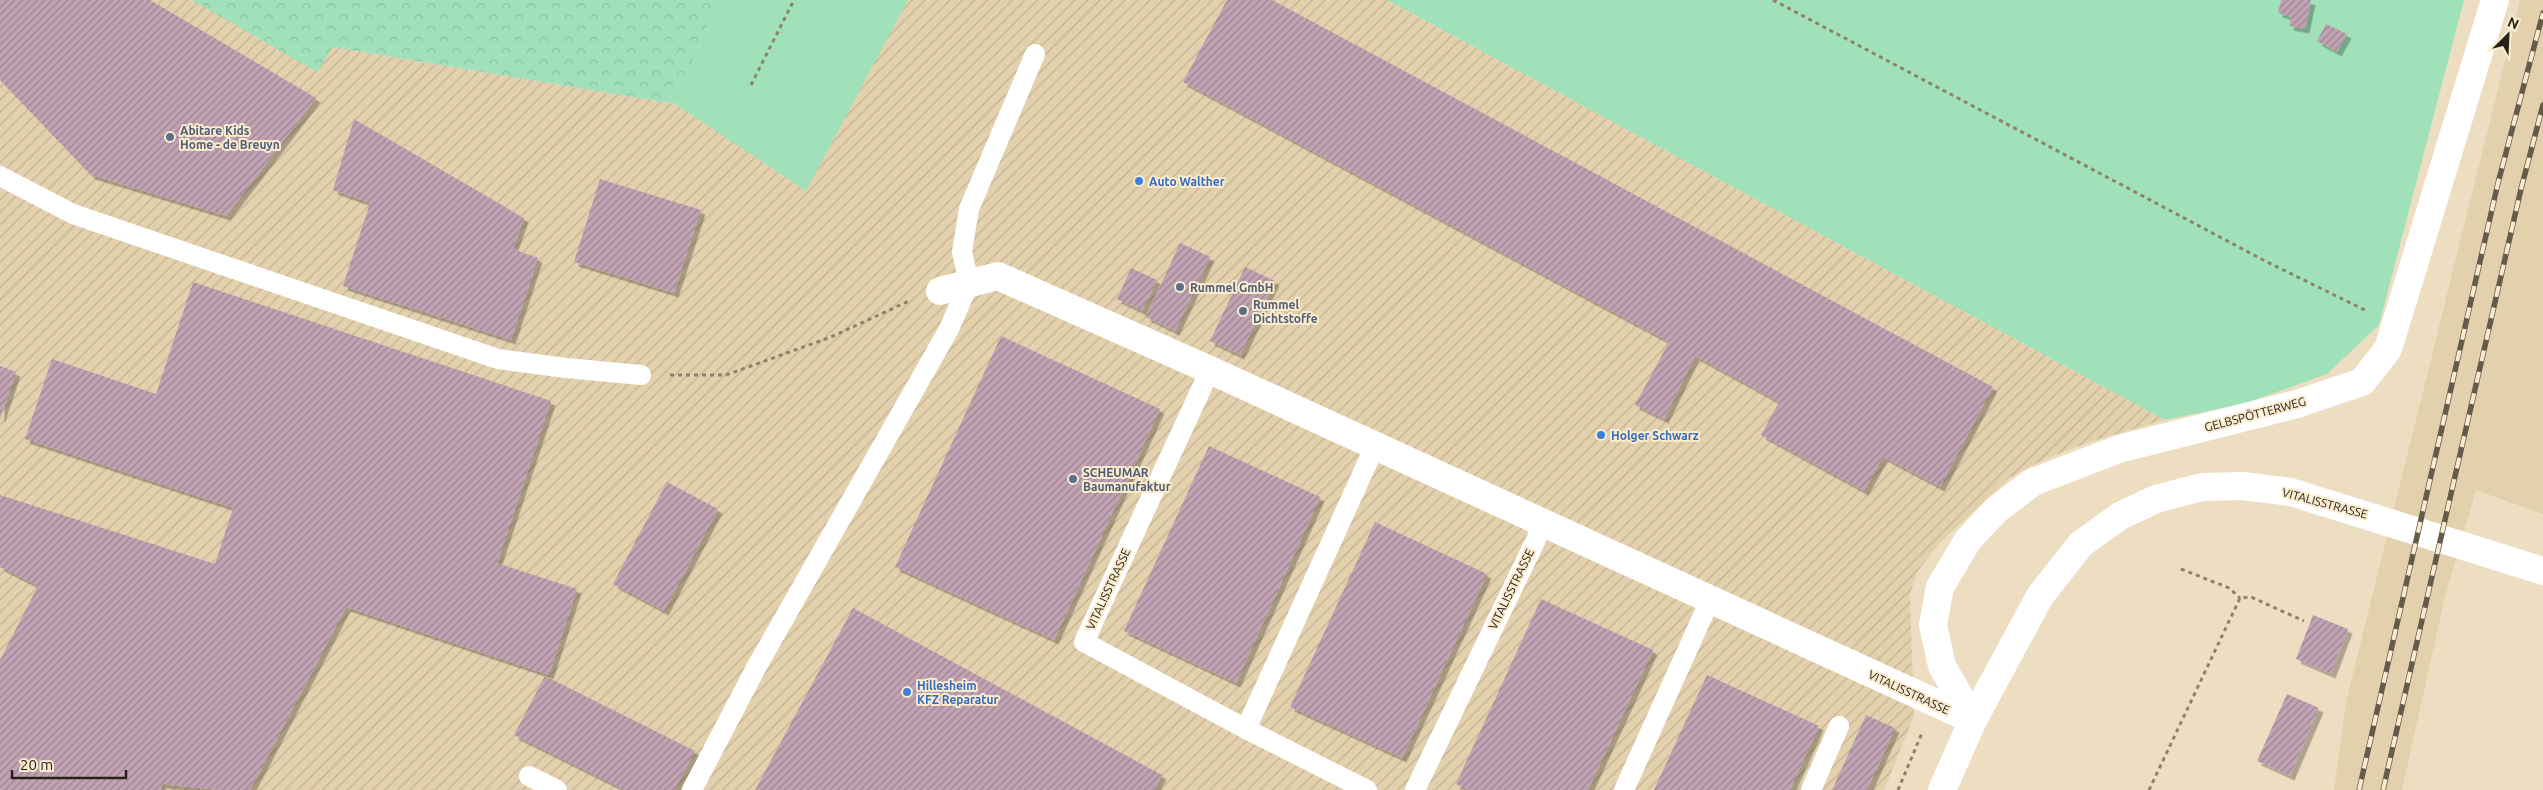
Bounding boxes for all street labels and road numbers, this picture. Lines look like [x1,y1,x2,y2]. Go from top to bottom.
street label: GELBSPÖTTERWEG [2203,394,2307,434]
street label: VITALISSTRASSE [2281,485,2369,521]
street label: VITALISSTRASSE [1084,546,1133,632]
street label: VITALISSTRASSE [1486,546,1536,631]
street label: VITALISSTRASSE [1866,668,1952,717]

